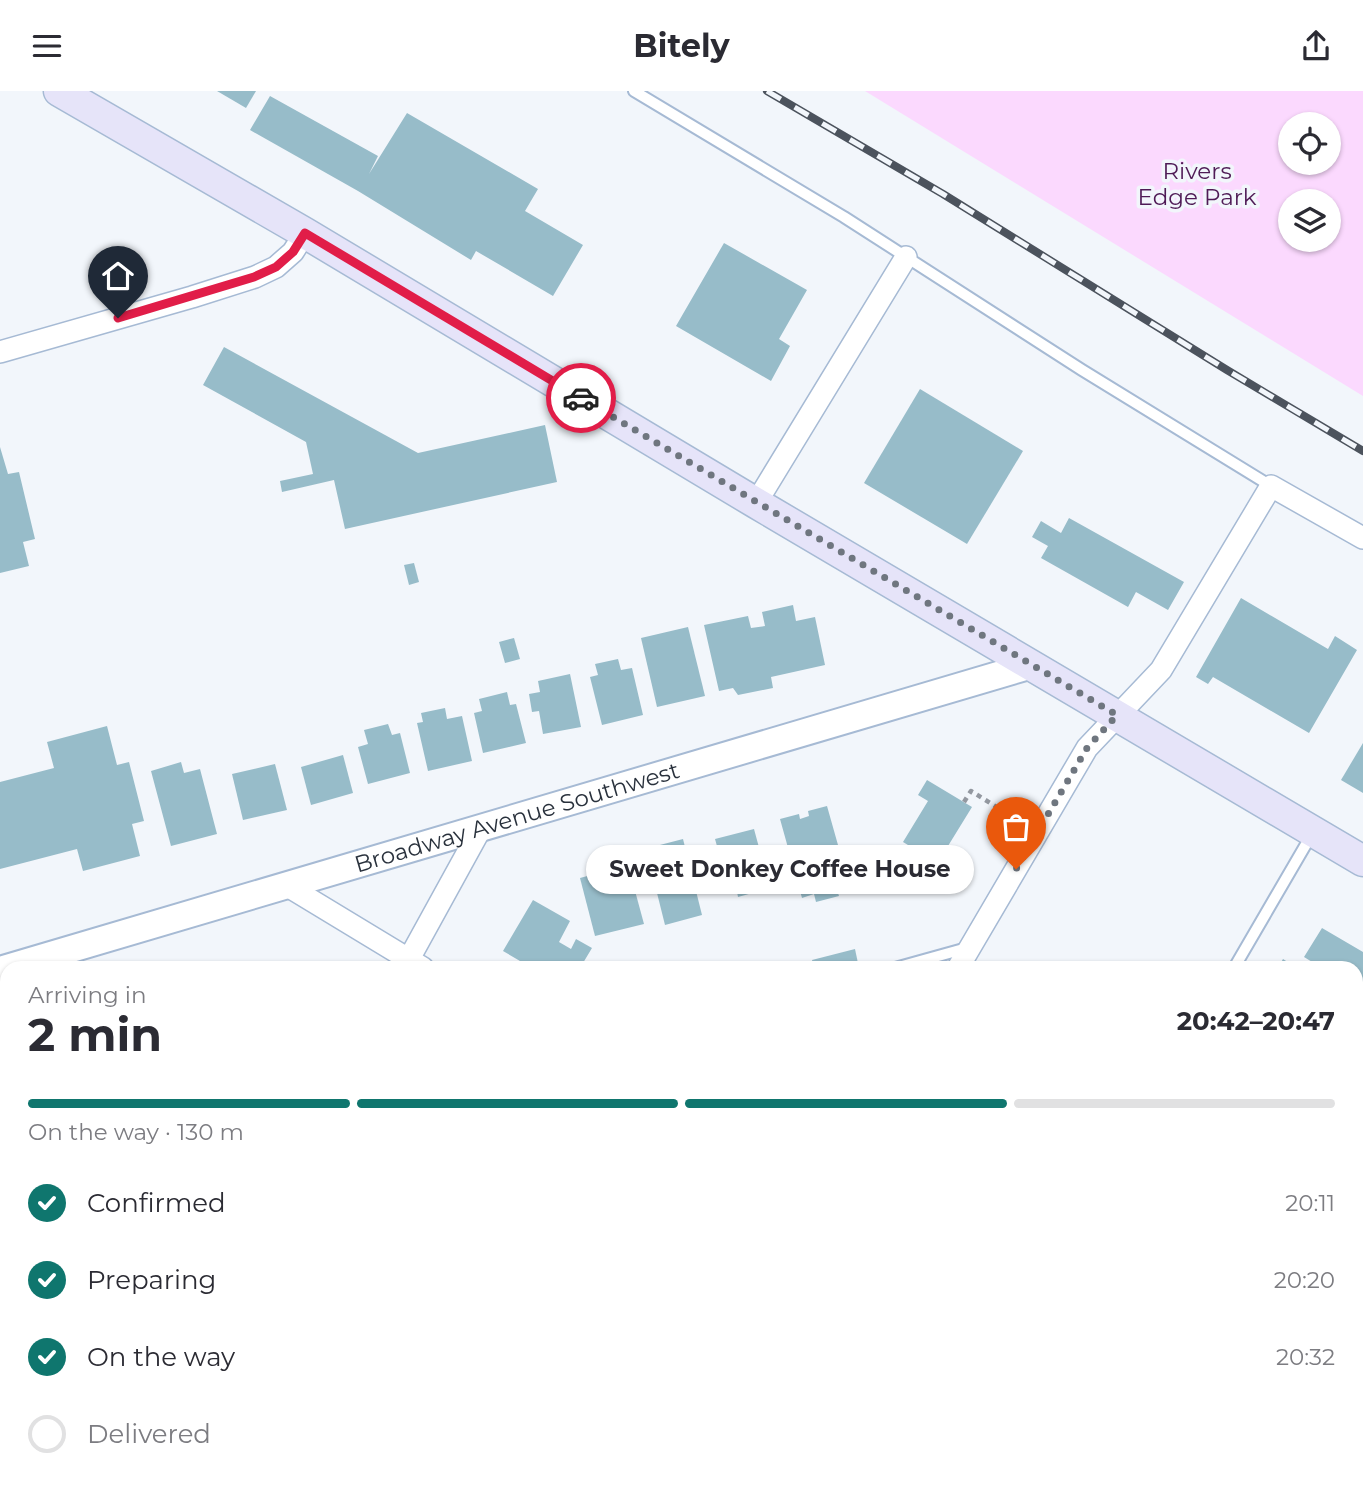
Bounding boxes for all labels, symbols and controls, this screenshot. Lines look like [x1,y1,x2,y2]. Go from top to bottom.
text: Bitely [633,26,730,65]
icon: menu [28,27,66,65]
icon: share [1297,27,1335,65]
map controls [1278,112,1341,252]
button: locate [1278,112,1341,175]
park label: Rivers Edge Park [1137,157,1257,211]
button: layers [1278,189,1341,252]
pin [88,246,148,318]
icon: home [99,257,137,295]
courier [546,363,616,433]
icon: car [562,379,600,417]
street label: Broadway Avenue Southwest [351,756,683,878]
pin [986,797,1046,869]
icon: bag [997,808,1035,846]
callout: Sweet Donkey Coffee House [586,845,974,893]
text: Sweet Donkey Coffee House [609,855,951,883]
text: Arriving in [28,981,147,1009]
text: 20:42–20:47 [1177,1005,1335,1037]
text: 2 min [28,1006,162,1063]
text: On the way · 130 m [28,1118,244,1146]
icon: check [28,1184,66,1222]
text: Confirmed [87,1187,226,1219]
text: 20:11 [1285,1189,1335,1217]
icon: check [28,1261,66,1299]
text: Preparing [87,1264,216,1296]
text: 20:20 [1274,1266,1335,1294]
icon: check [28,1338,66,1376]
text: On the way [87,1341,235,1373]
text: 20:32 [1276,1343,1335,1371]
text: Delivered [87,1418,211,1450]

